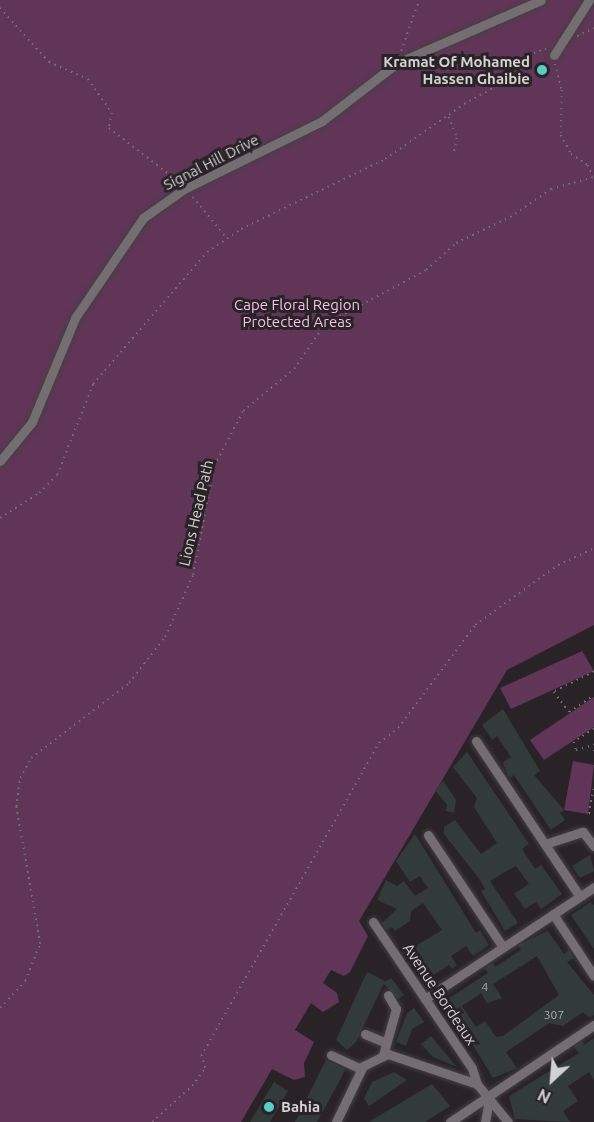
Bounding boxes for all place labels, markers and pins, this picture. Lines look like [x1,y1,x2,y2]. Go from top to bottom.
place label: Kramat Of Mohamed Hassen Ghaibie [383,52,530,87]
marker: Kramat Of Mohamed Hassen Ghaibie [535,63,549,77]
place label: Bahia [281,1098,320,1116]
marker: Bahia [262,1100,276,1114]

